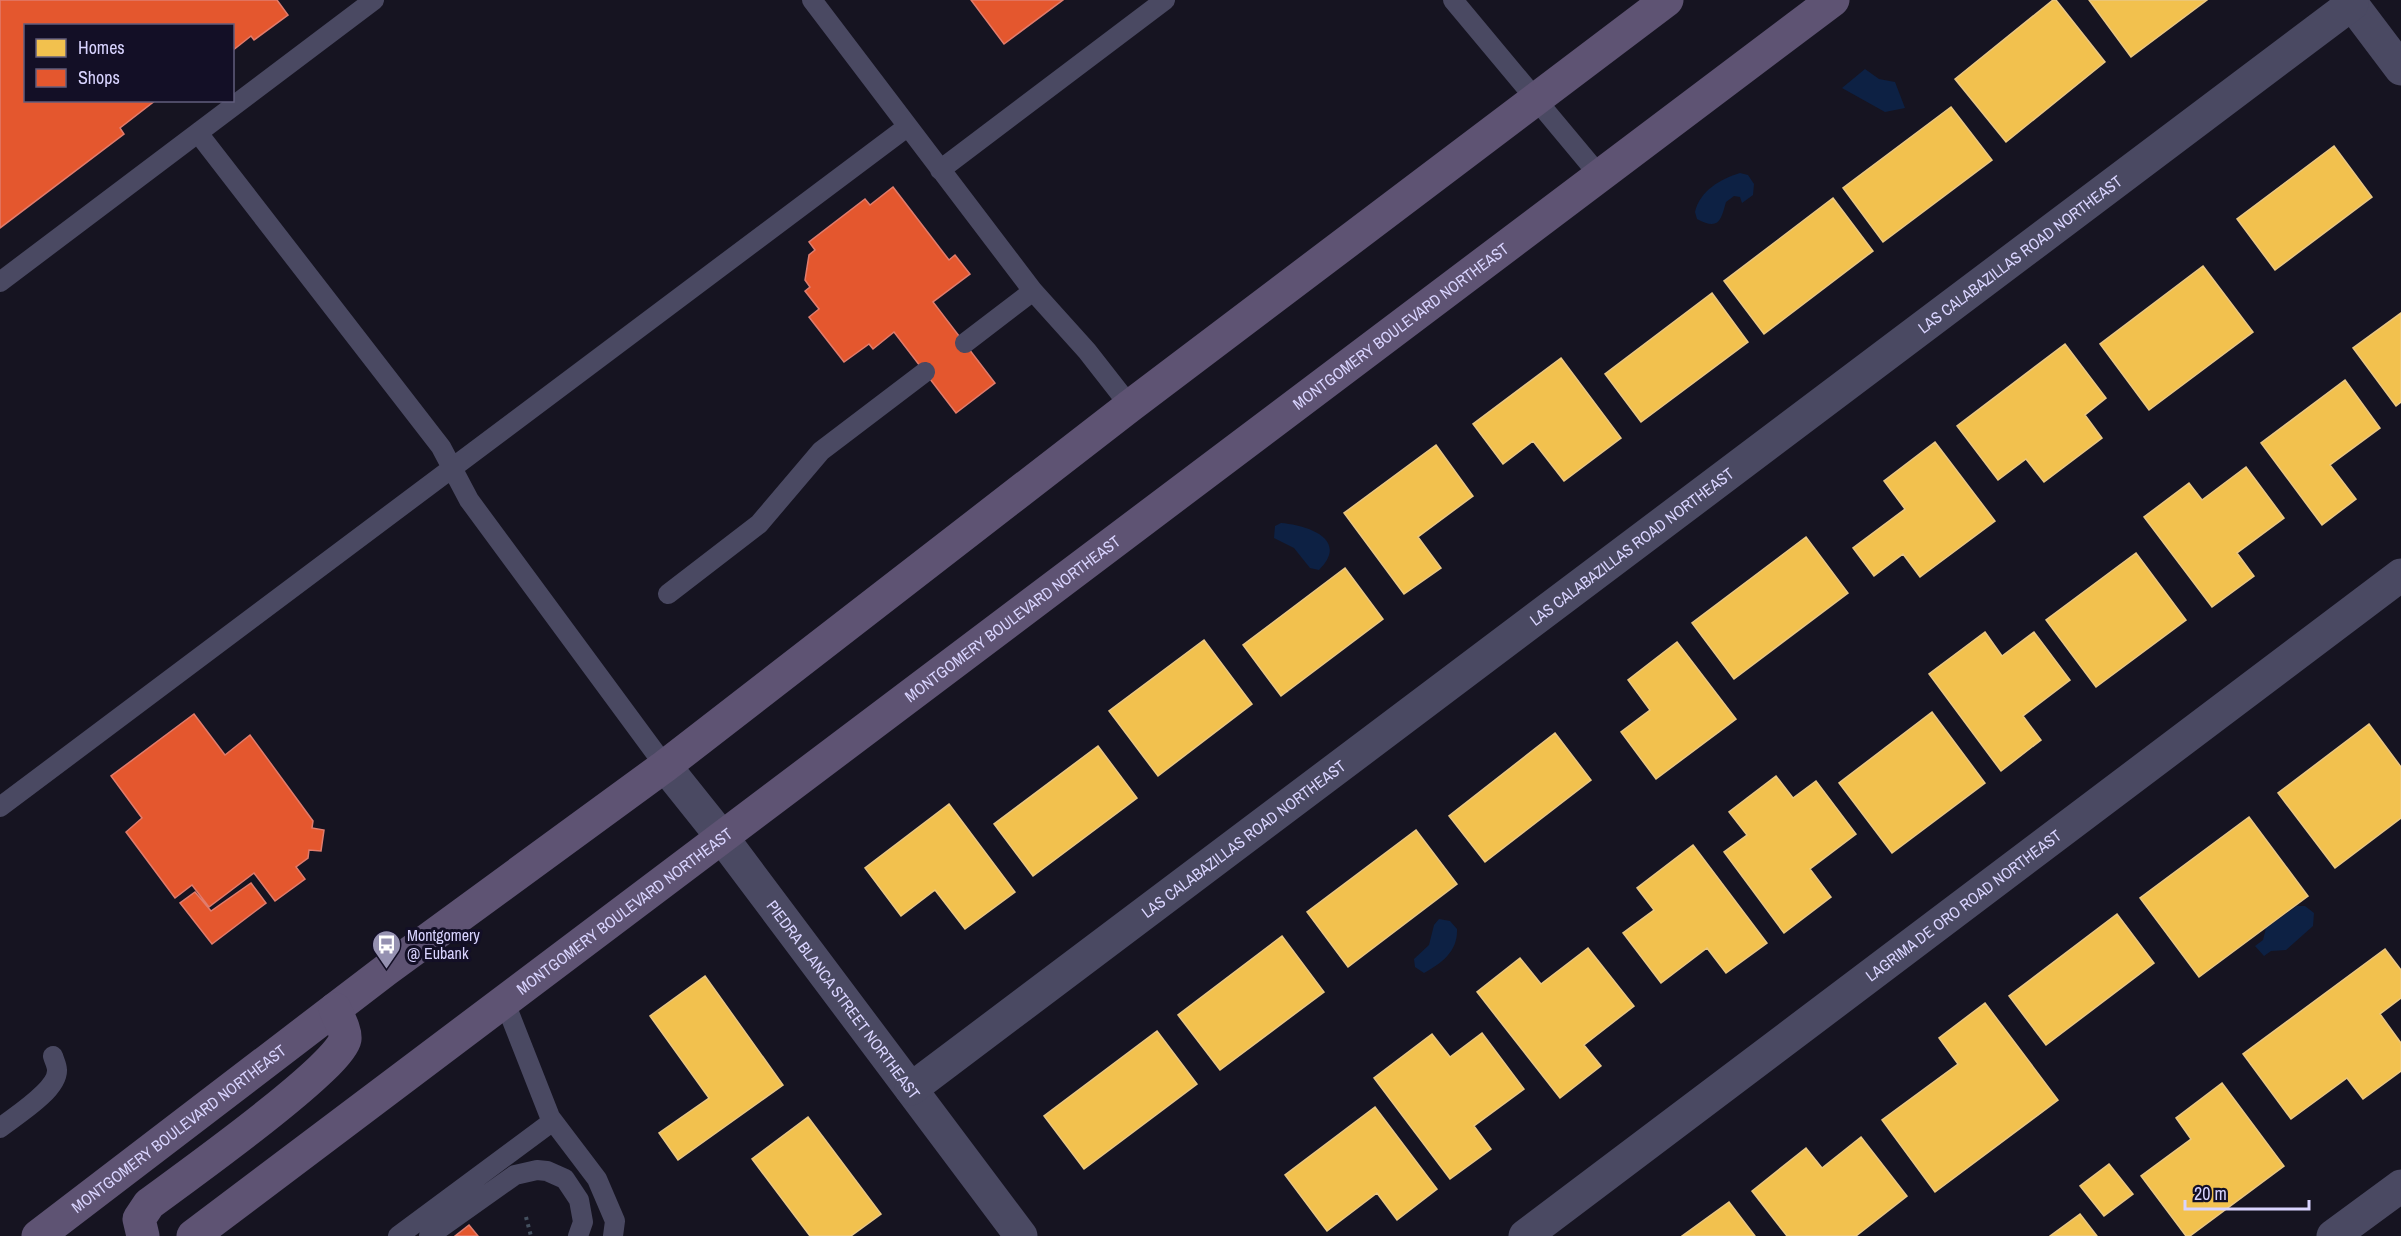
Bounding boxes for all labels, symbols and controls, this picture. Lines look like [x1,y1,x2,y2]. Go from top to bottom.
legend [24,24,234,102]
text: Homes [78,35,125,60]
text: Shops [78,65,120,90]
street label: LAS CALABAZILLAS ROAD NORTHEAST [1913,170,2126,338]
street label: MONTGOMERY BOULEVARD NORTHEAST [1288,238,1513,414]
street label: LAS CALABAZILLAS ROAD NORTHEAST [1525,462,1738,630]
street label: MONTGOMERY BOULEVARD NORTHEAST [900,530,1125,707]
street label: LAS CALABAZILLAS ROAD NORTHEAST [1137,755,1350,923]
street label: MONTGOMERY BOULEVARD NORTHEAST [512,823,737,999]
street label: LAGRIMA DE ORO ROAD NORTHEAST [1861,824,2066,986]
street label: PIEDRA BLANCA STREET NORTHEAST [762,896,925,1103]
place label: Montgomery @ Eubank [407,924,480,964]
bus stop icon: Montgomery @ Eubank [370,928,402,970]
street label: MONTGOMERY BOULEVARD NORTHEAST [67,1039,290,1218]
scale bar [2185,1173,2310,1211]
text: 20 m [2194,1181,2227,1206]

